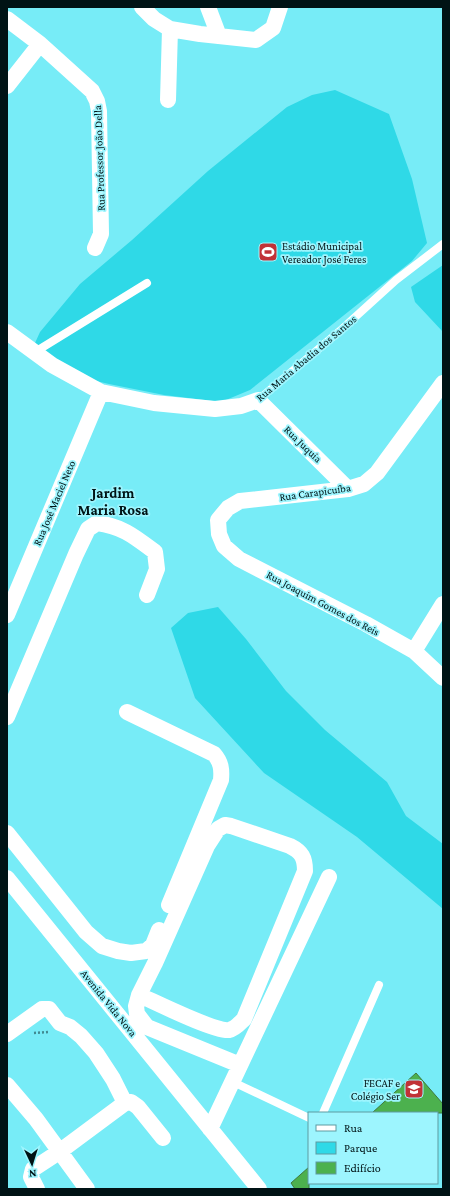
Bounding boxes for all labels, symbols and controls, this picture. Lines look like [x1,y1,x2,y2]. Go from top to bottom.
street label: Rua Professor João Della [91,105,108,211]
place label: Estádio Municipal Vereador José Feres [282,240,366,266]
sports icon: Estádio Municipal Vereador José Feres [257,241,279,263]
street label: Rua Maria Abadia dos Santos [253,313,359,403]
street label: Rua Juquia [281,423,324,466]
street label: Rua José Maciel Neto [31,458,79,548]
street label: Rua Carapicuíba [279,481,352,504]
district label: Jardim Maria Rosa [77,485,149,518]
street label: Rua Joaquim Gomes dos Reis [264,568,381,639]
street label: Avenida Vida Nova [78,967,140,1039]
place label: FECAF e Colégio Ser [351,1077,400,1103]
school or university icon: FECAF e Colégio Ser [403,1078,425,1100]
legend [308,1112,438,1184]
text: Rua [344,1121,363,1135]
text: Parque [344,1141,377,1155]
north arrow [12,1144,52,1184]
text: Edifício [344,1161,381,1175]
text: N [28,1168,37,1180]

